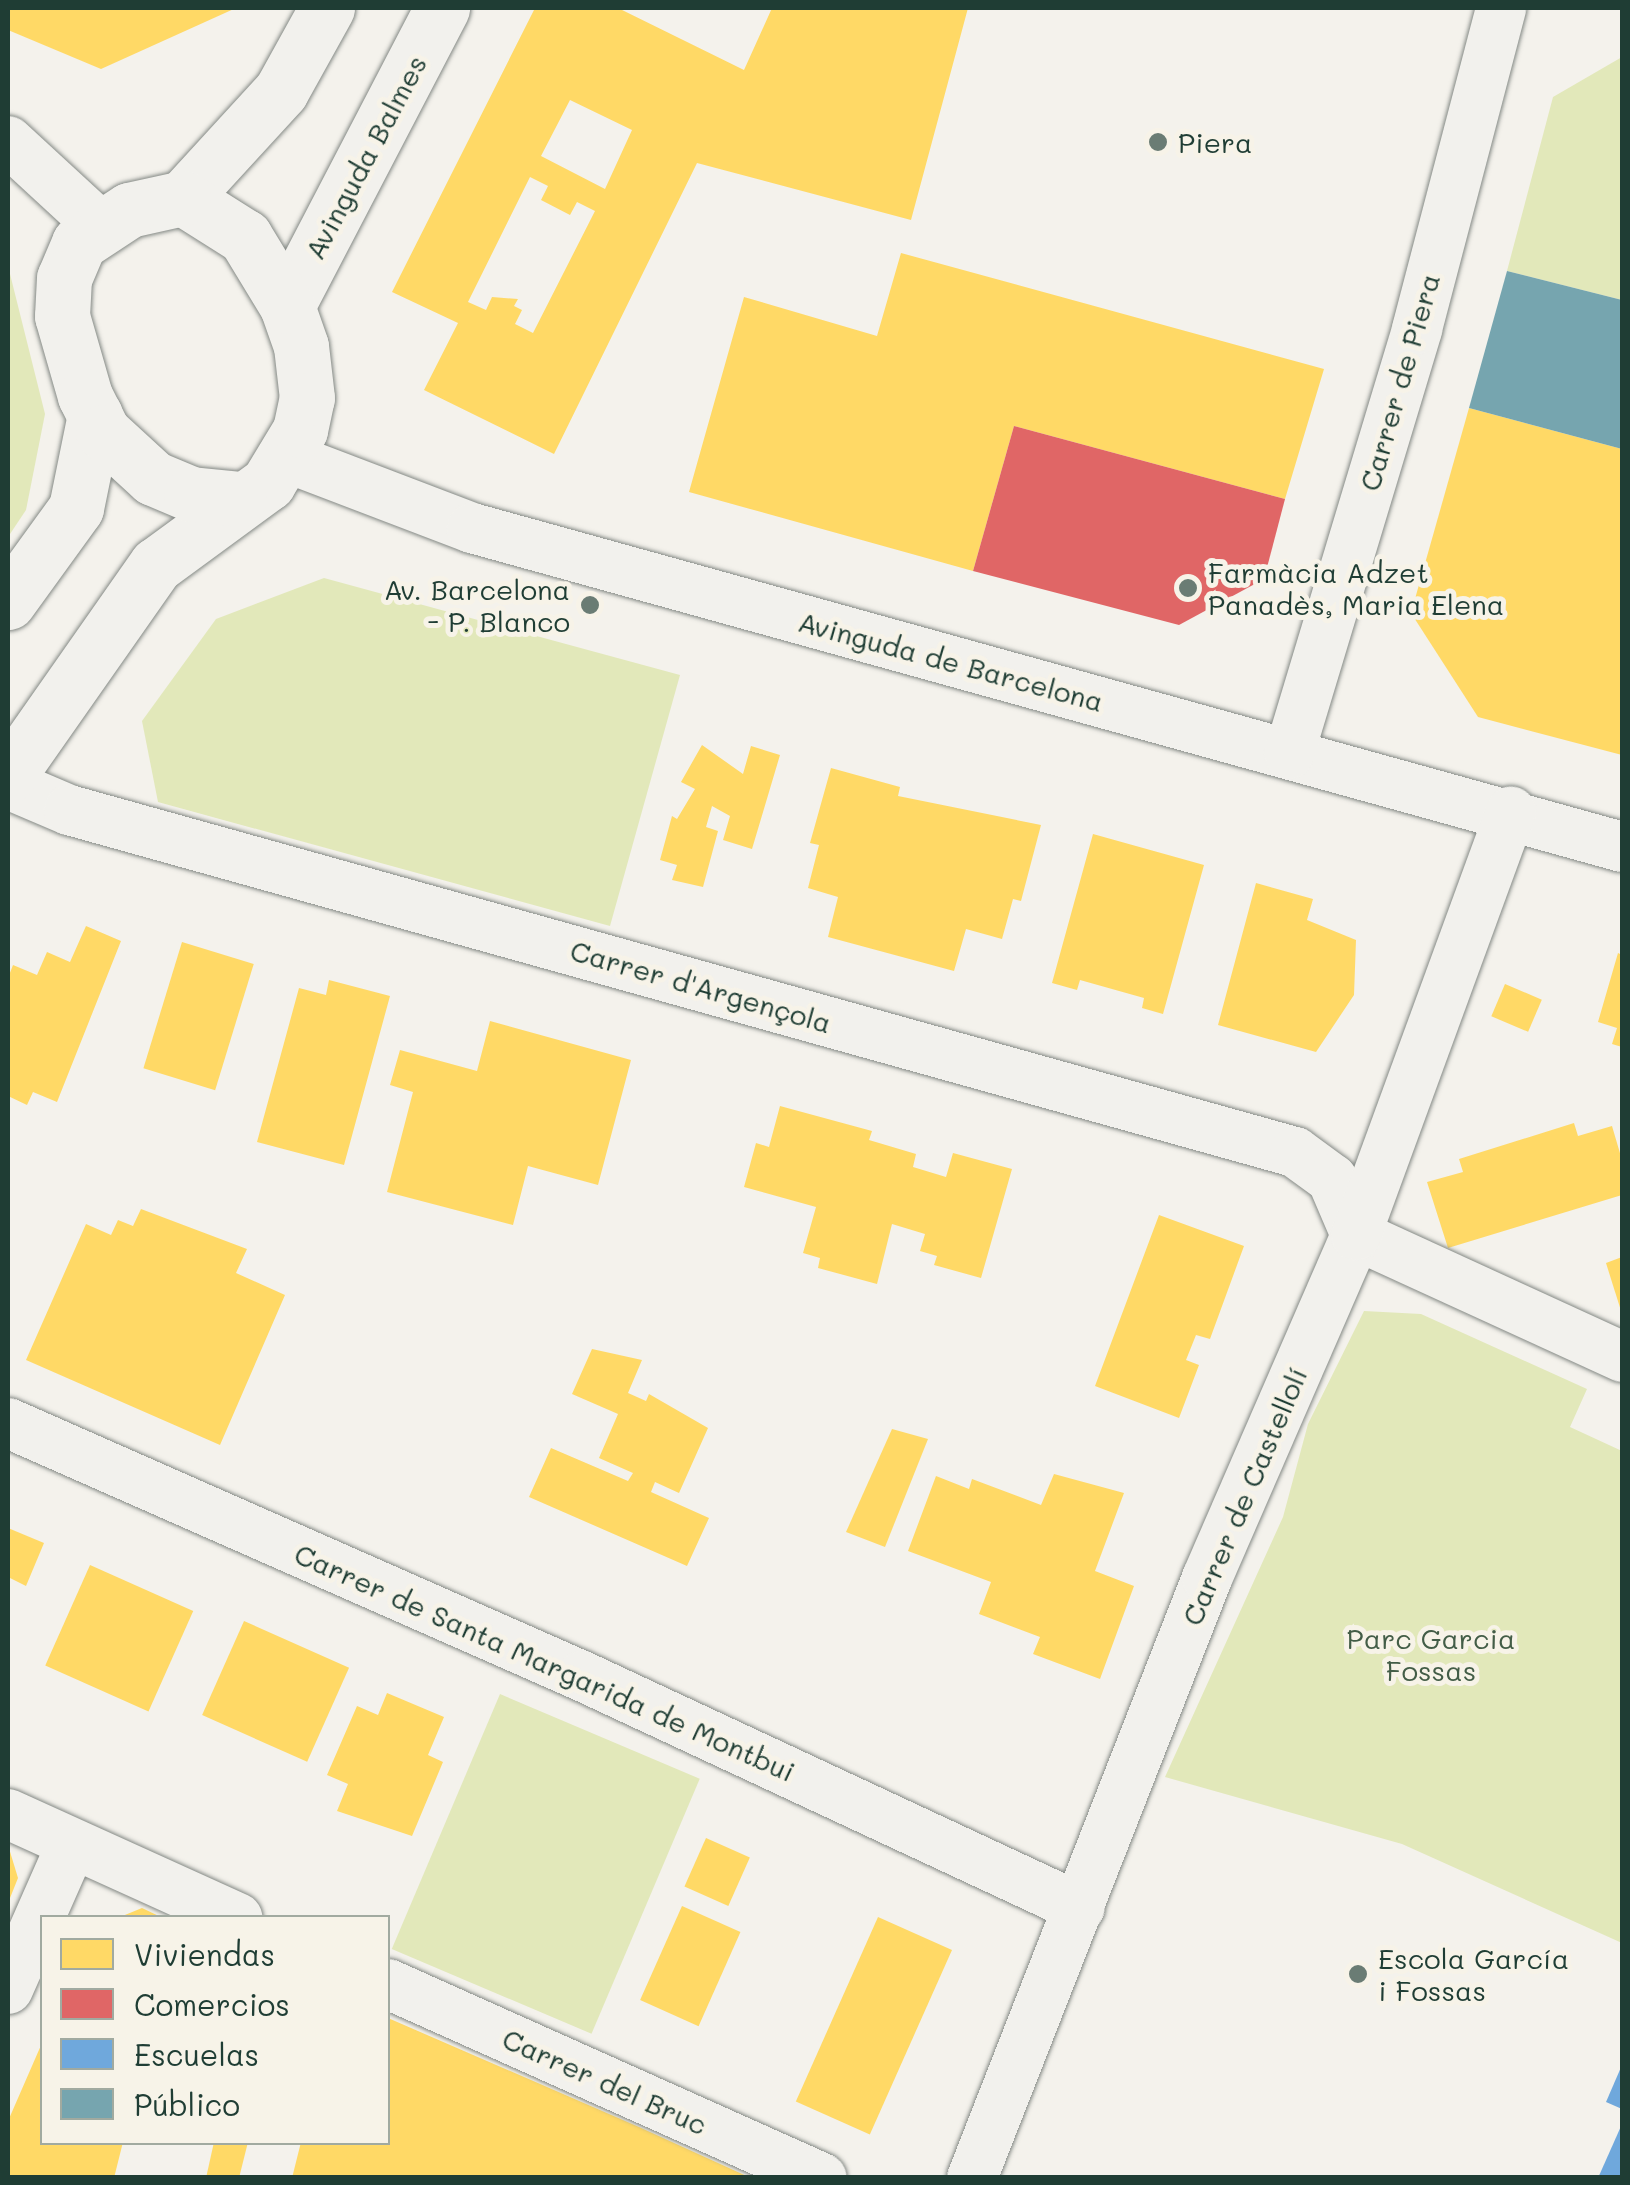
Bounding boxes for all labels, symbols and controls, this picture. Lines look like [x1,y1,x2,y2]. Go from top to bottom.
street label: Avinguda Balmes [297,49,433,265]
place label: Piera [1178,125,1253,159]
marker: Piera [1147,131,1169,153]
street label: Carrer de Piera [1352,269,1446,495]
place label: Farmàcia Adzet Panadès, Maria Elena [1208,555,1504,621]
place label: Av. Barcelona - P. Blanco [384,572,570,638]
marker: Farmàcia Adzet Panadès, Maria Elena [1177,577,1199,599]
marker: Av. Barcelona - P. Blanco [579,594,601,616]
street label: Avinguda de Barcelona [795,604,1107,718]
street label: Carrer d'Argençola [567,933,835,1039]
street label: Carrer de Castellolí [1174,1362,1314,1630]
street label: Carrer de Santa Margarida de Montbui [290,1536,800,1788]
park label: Parc Garcia Fossas [1347,1621,1515,1687]
legend [40,1915,390,2145]
text: Viviendas [134,1934,275,1974]
place label: Escola García i Fossas [1378,1941,1569,2007]
marker: Escola García i Fossas [1347,1963,1369,1985]
text: Comercios [134,1984,290,2024]
street label: Carrer del Bruc [498,2021,712,2141]
text: Escuelas [134,2034,259,2074]
text: Público [134,2084,240,2124]

